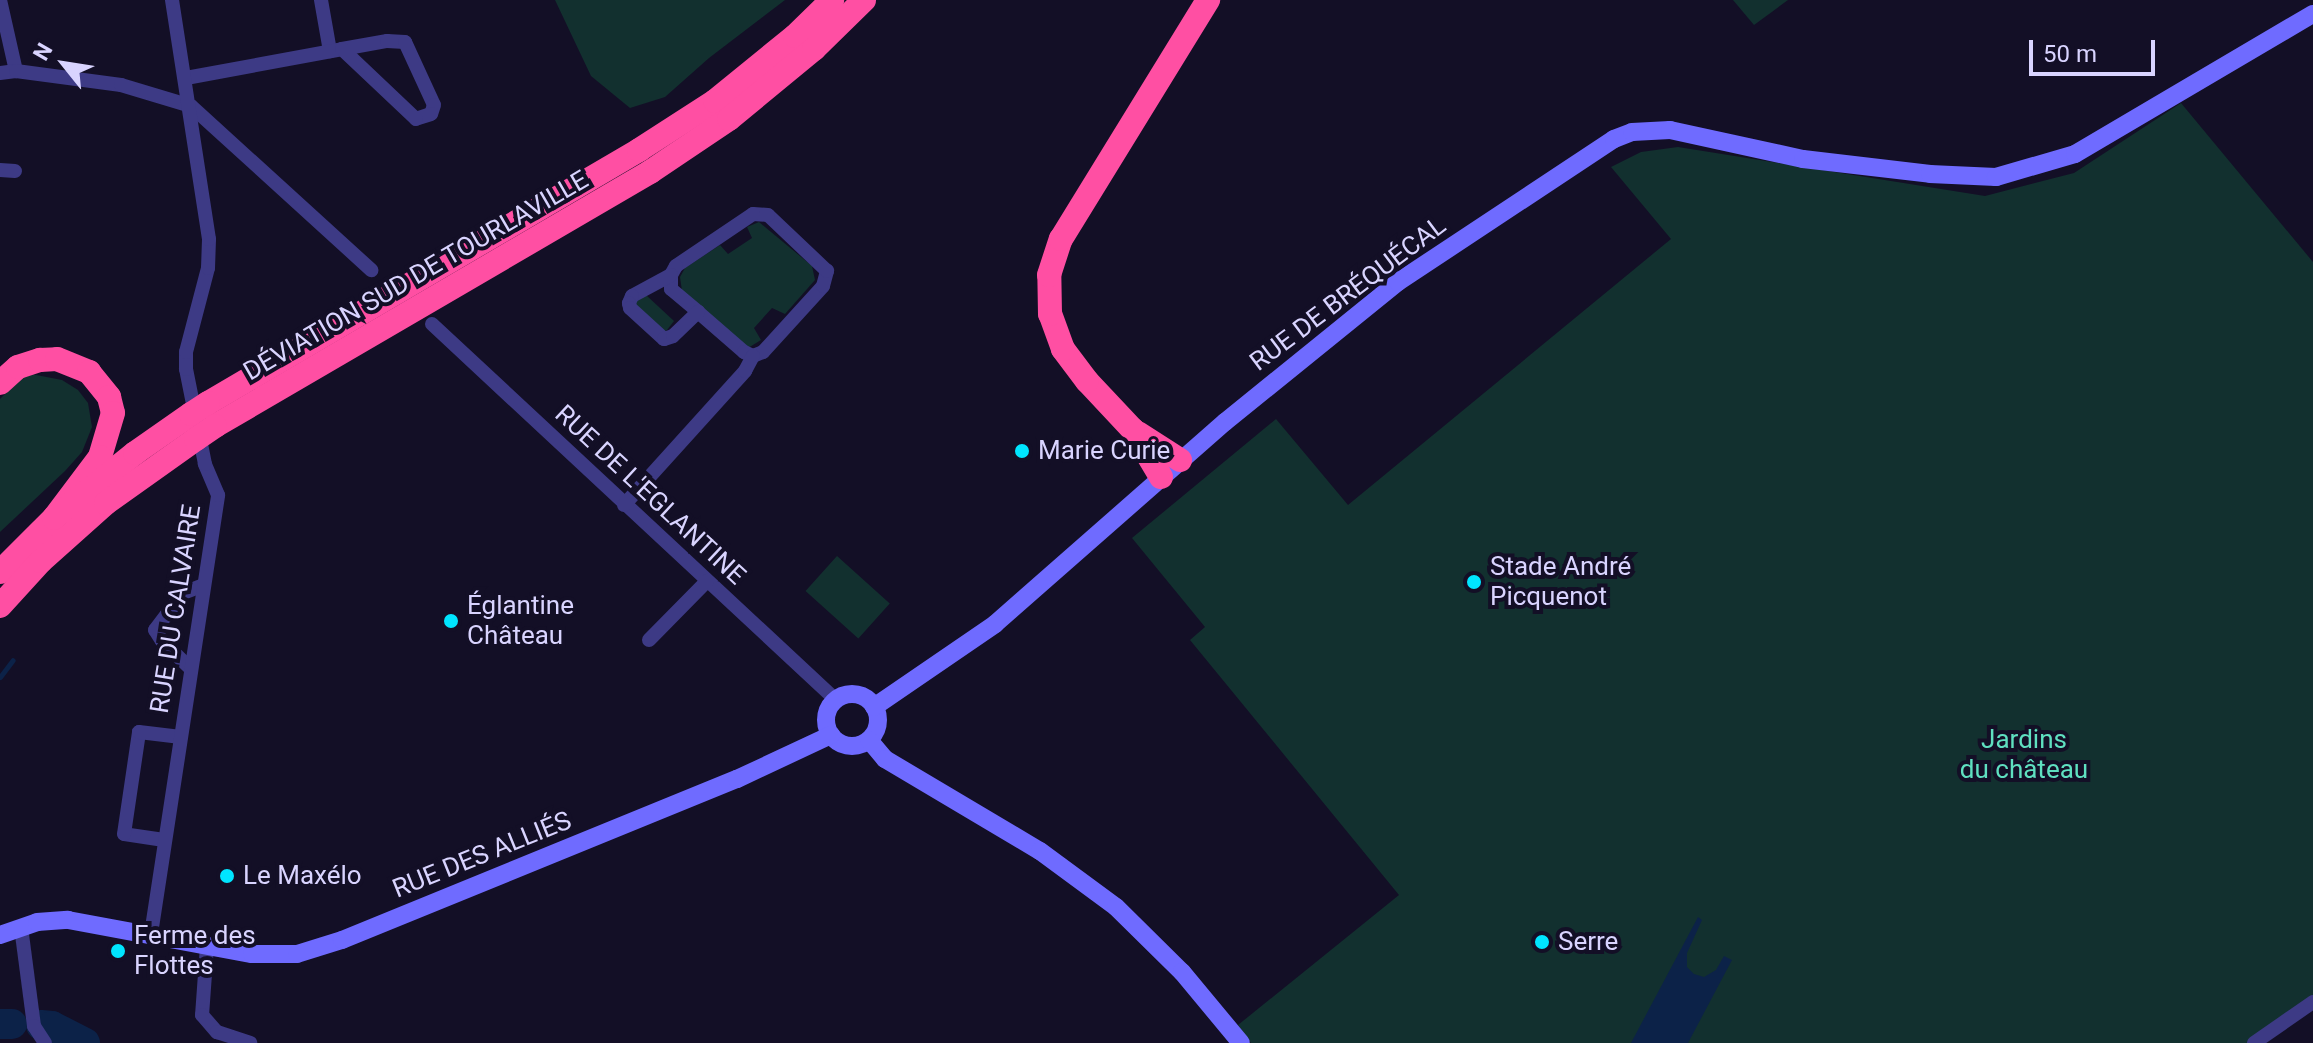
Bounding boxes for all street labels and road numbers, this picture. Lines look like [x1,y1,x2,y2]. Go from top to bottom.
street label: DÉVIATION SUD DE TOURLAVILLE [238,164,594,388]
street label: RUE DE BRÉQUÉCAL [1244,210,1452,378]
street label: RUE DE L'EGLANTINE [548,399,752,591]
street label: RUE DU CALVAIRE [144,503,208,715]
street label: RUE DES ALLIÉS [388,805,576,905]

